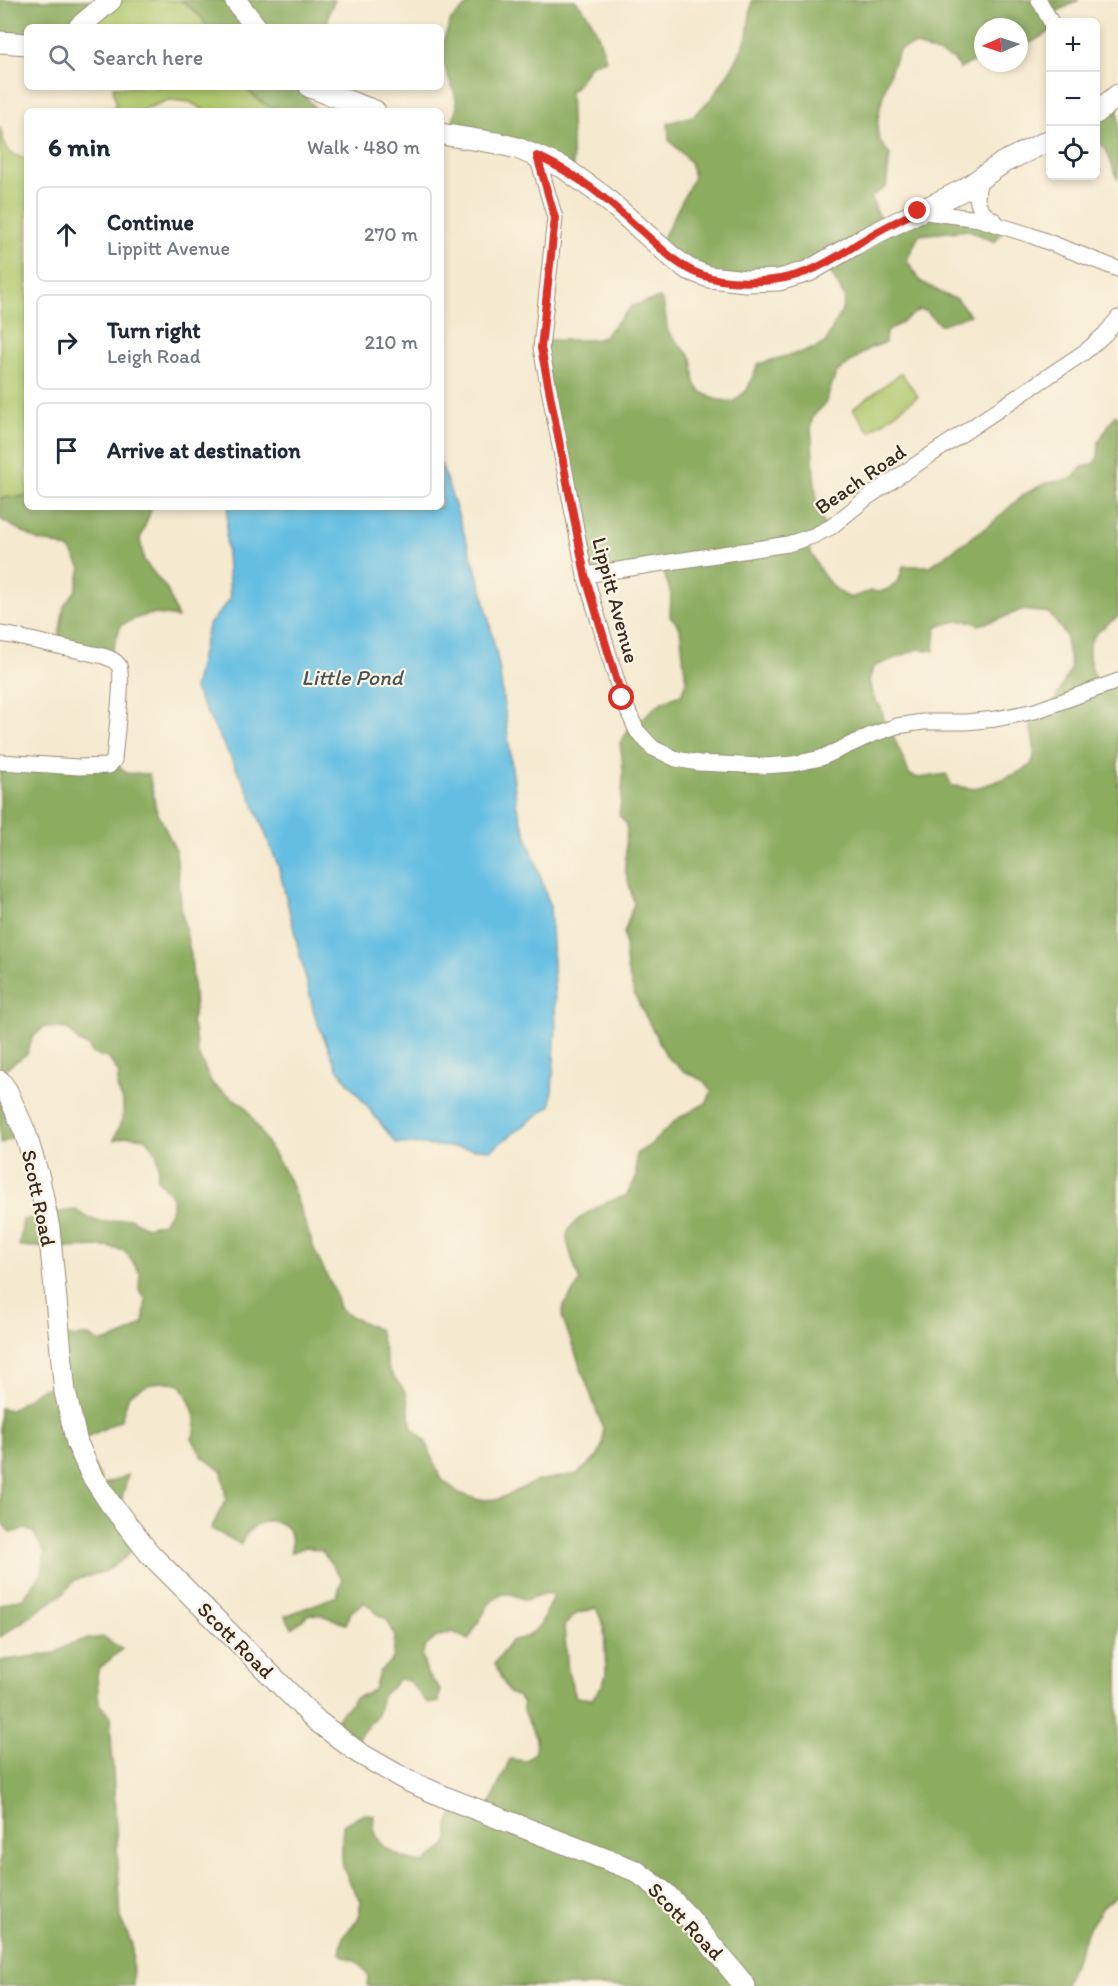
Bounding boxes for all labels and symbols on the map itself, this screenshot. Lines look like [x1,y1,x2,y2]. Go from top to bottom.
north arrow [974,18,1028,72]
route end [904,197,930,223]
street label: Beach Road [810,438,911,519]
street label: Lippitt Avenue [587,534,645,666]
water label: Little Pond [301,664,405,691]
route start [608,684,634,710]
street label: Scott Road [17,1147,62,1249]
street label: Scott Road [192,1596,280,1684]
street label: Scott Road [643,1877,729,1965]

